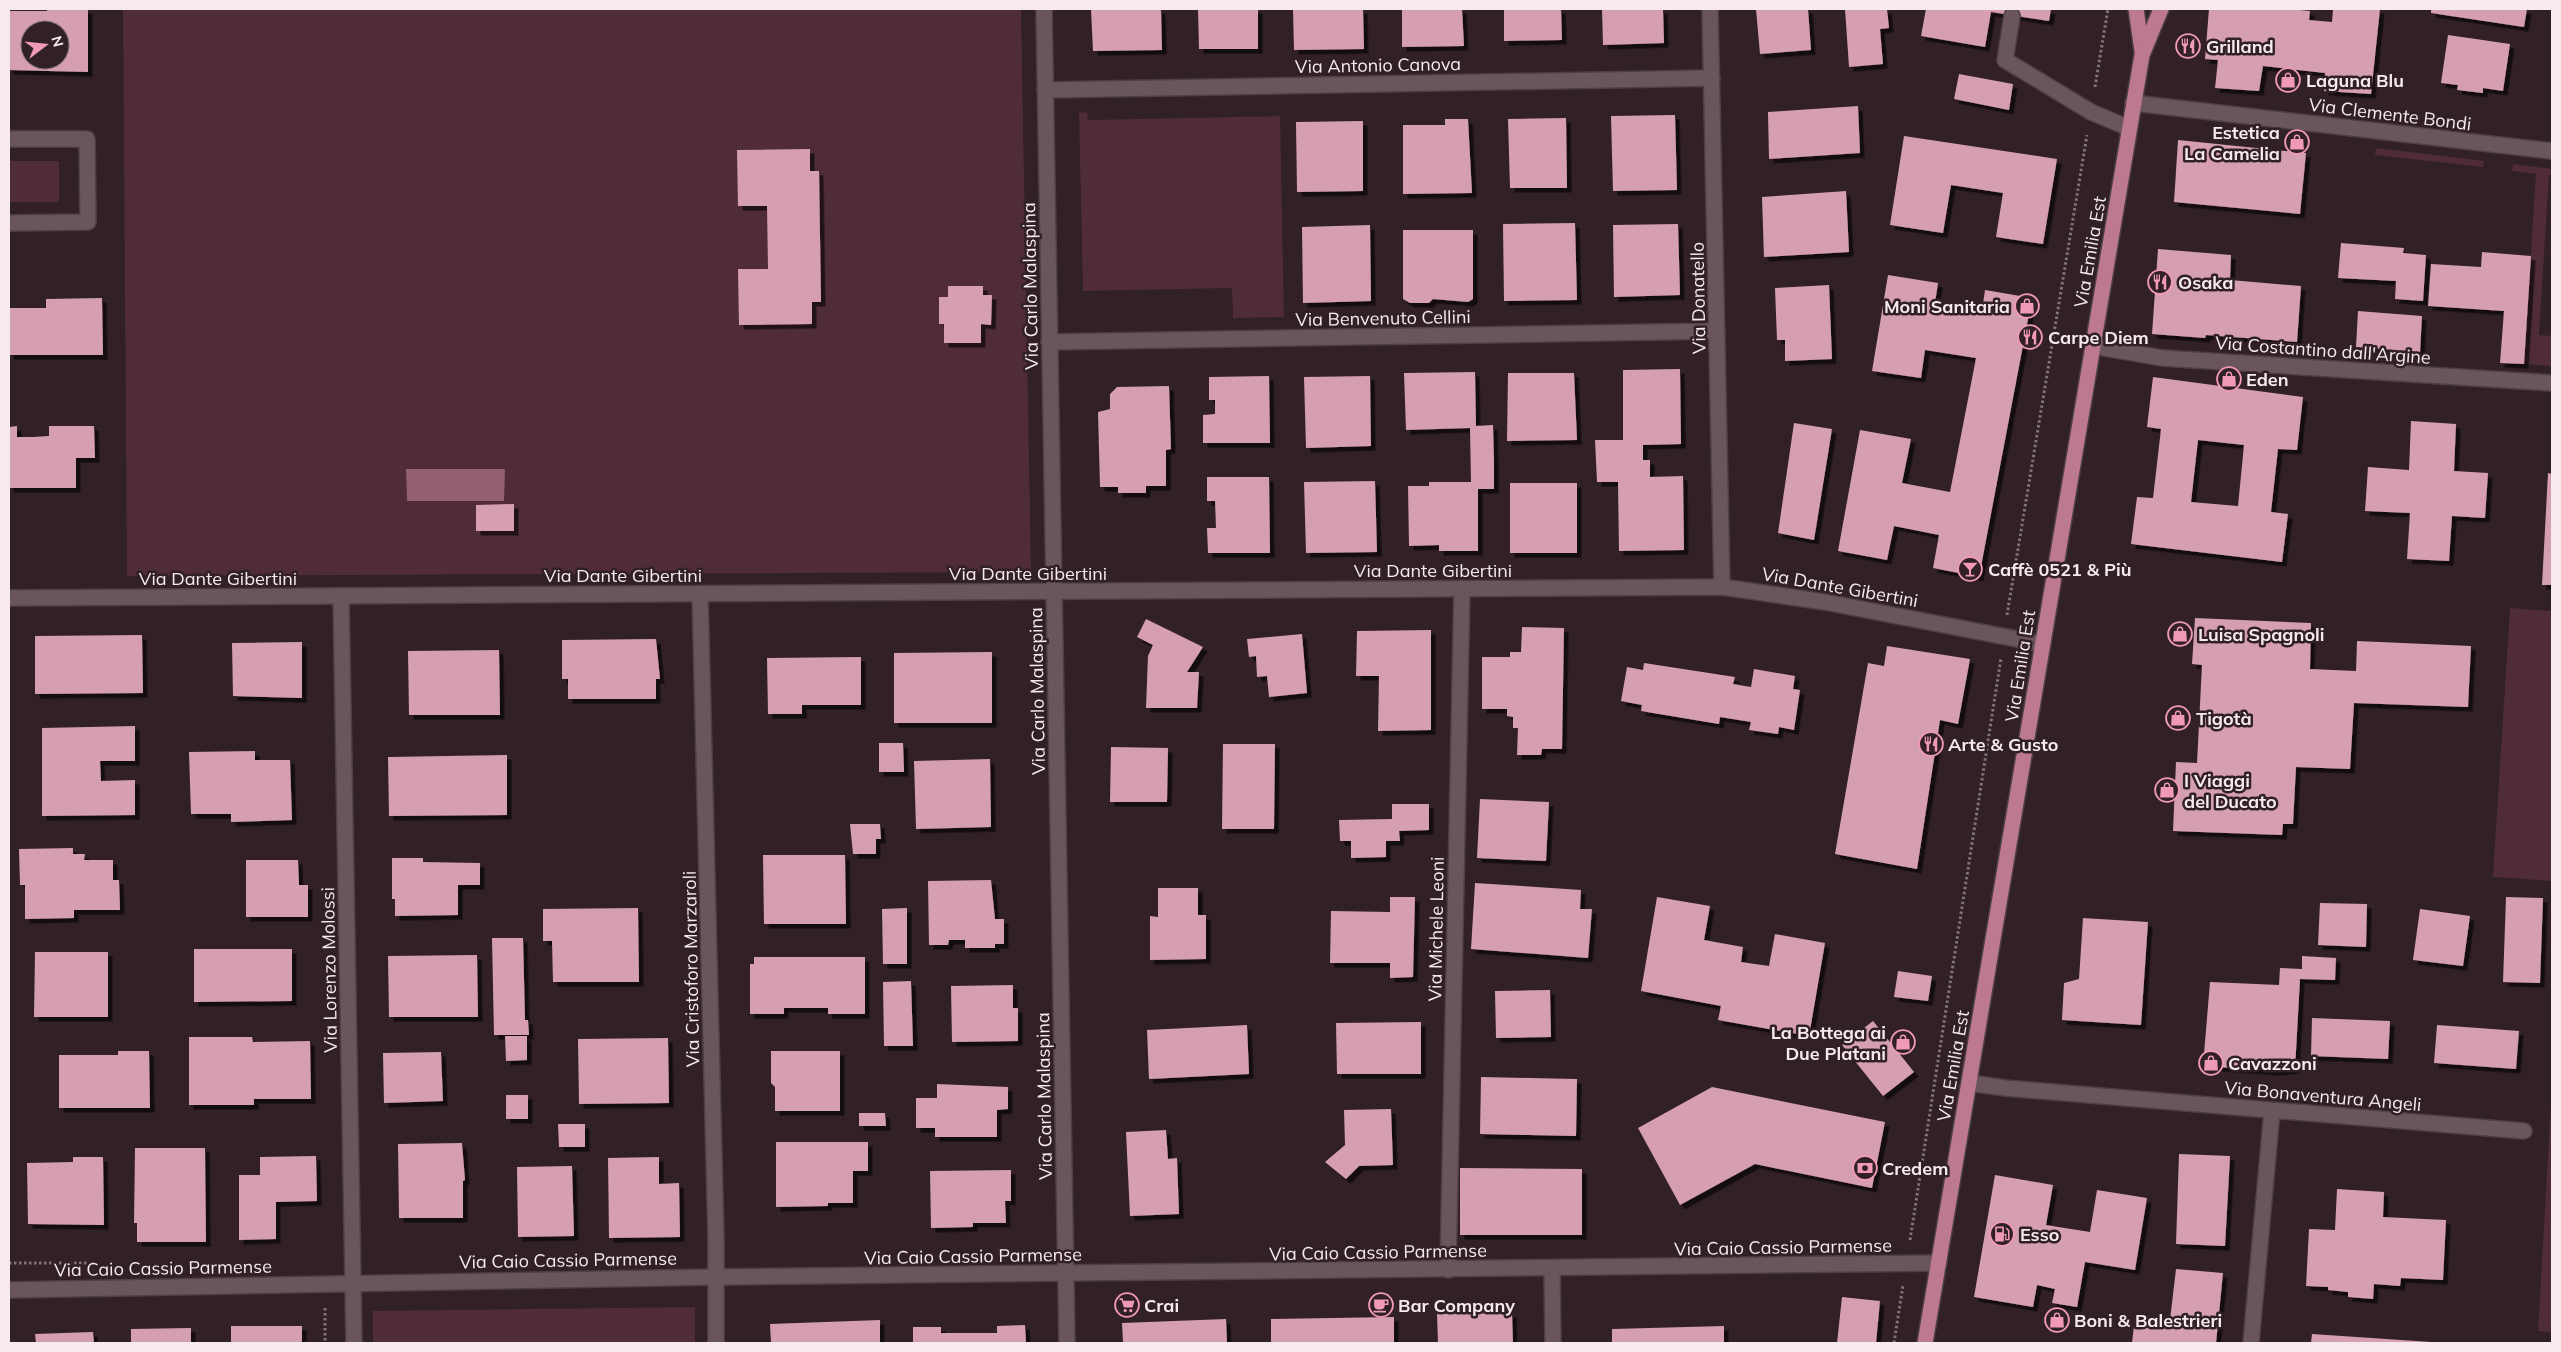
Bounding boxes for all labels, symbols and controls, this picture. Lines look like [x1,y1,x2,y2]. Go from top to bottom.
north arrow [20,20,70,70]
restaurant icon: Grilland [2175,33,2201,59]
text: N [47,34,68,49]
place label: Grilland [2206,35,2274,58]
street label: Via Antonio Canova [1295,52,1461,78]
shop icon: Laguna Blu [2275,67,2301,93]
place label: Laguna Blu [2306,69,2404,92]
street label: Via Clemente Bondi [2307,93,2473,135]
place label: Estetica La Camelia [2184,121,2280,165]
shop icon: Estetica La Camelia [2284,129,2310,155]
street label: Via Emilia Est [2069,195,2111,309]
street label: Via Carlo Malaspina [1017,202,1043,370]
street label: Via Donatello [1686,242,1710,354]
restaurant icon: Osaka [2147,269,2173,295]
place label: Osaka [2178,271,2233,294]
shop icon: Moni Sanitaria [2014,293,2040,319]
place label: Moni Sanitaria [1884,295,2010,318]
street label: Via Benvenuto Cellini [1295,305,1471,331]
restaurant icon: Carpe Diem [2017,324,2043,350]
place label: Carpe Diem [2048,326,2149,349]
street label: Via Costantino dall'Argine [2214,331,2432,369]
shop icon: Eden [2216,366,2242,392]
place label: Eden [2246,368,2289,391]
bar icon: Caffè 0521 & Più [1957,556,1983,582]
place label: Caffè 0521 & Più [1988,558,2131,581]
street label: Via Dante Gibertini [1354,559,1512,582]
street label: Via Dante Gibertini [949,562,1107,585]
street label: Via Dante Gibertini [1760,562,1920,612]
street label: Via Dante Gibertini [544,564,702,587]
street label: Via Dante Gibertini [139,567,297,590]
street label: Via Carlo Malaspina [1024,607,1050,775]
street label: Via Emilia Est [2000,609,2040,723]
shop icon: Luisa Spagnoli [2167,621,2193,647]
place label: Luisa Spagnoli [2198,623,2324,646]
shop icon: Tigotà [2165,705,2191,731]
place label: Tigotà [2196,707,2252,730]
restaurant icon: Arte & Gusto [1918,731,1944,757]
place label: Arte & Gusto [1948,733,2058,756]
place label: I Viaggi del Ducato [2184,769,2277,813]
shop icon: I Viaggi del Ducato [2154,777,2180,803]
street label: Via Michele Leoni [1423,856,1449,1002]
street label: Via Cristoforo Marzaroli [678,871,704,1067]
street label: Via Lorenzo Molossi [316,887,342,1053]
street label: Via Emilia Est [1932,1009,1974,1123]
street label: Via Carlo Malaspina [1031,1012,1057,1180]
place label: La Bottega ai Due Platani [1771,1021,1886,1065]
shop icon: La Bottega ai Due Platani [1890,1029,1916,1055]
shop icon: Cavazzoni [2198,1050,2224,1076]
place label: Cavazzoni [2228,1052,2317,1075]
street label: Via Bonaventura Angeli [2224,1076,2422,1116]
bank icon: Credem [1852,1155,1878,1181]
place label: Credem [1882,1157,1948,1180]
fuel station icon: Esso [1989,1221,2015,1247]
place label: Esso [2020,1223,2059,1246]
street label: Via Caio Cassio Parmense [1674,1234,1892,1260]
street label: Via Caio Cassio Parmense [1269,1239,1487,1265]
street label: Via Caio Cassio Parmense [864,1243,1082,1269]
street label: Via Caio Cassio Parmense [459,1247,677,1273]
street label: Via Caio Cassio Parmense [54,1255,272,1281]
supermarket icon: Crai [1114,1292,1140,1318]
cafe icon: Bar Company [1368,1292,1394,1318]
place label: Crai [1144,1294,1179,1317]
place label: Bar Company [1398,1294,1515,1317]
shop icon: Boni & Balestrieri [2044,1307,2070,1333]
place label: Boni & Balestrieri [2074,1309,2222,1332]

